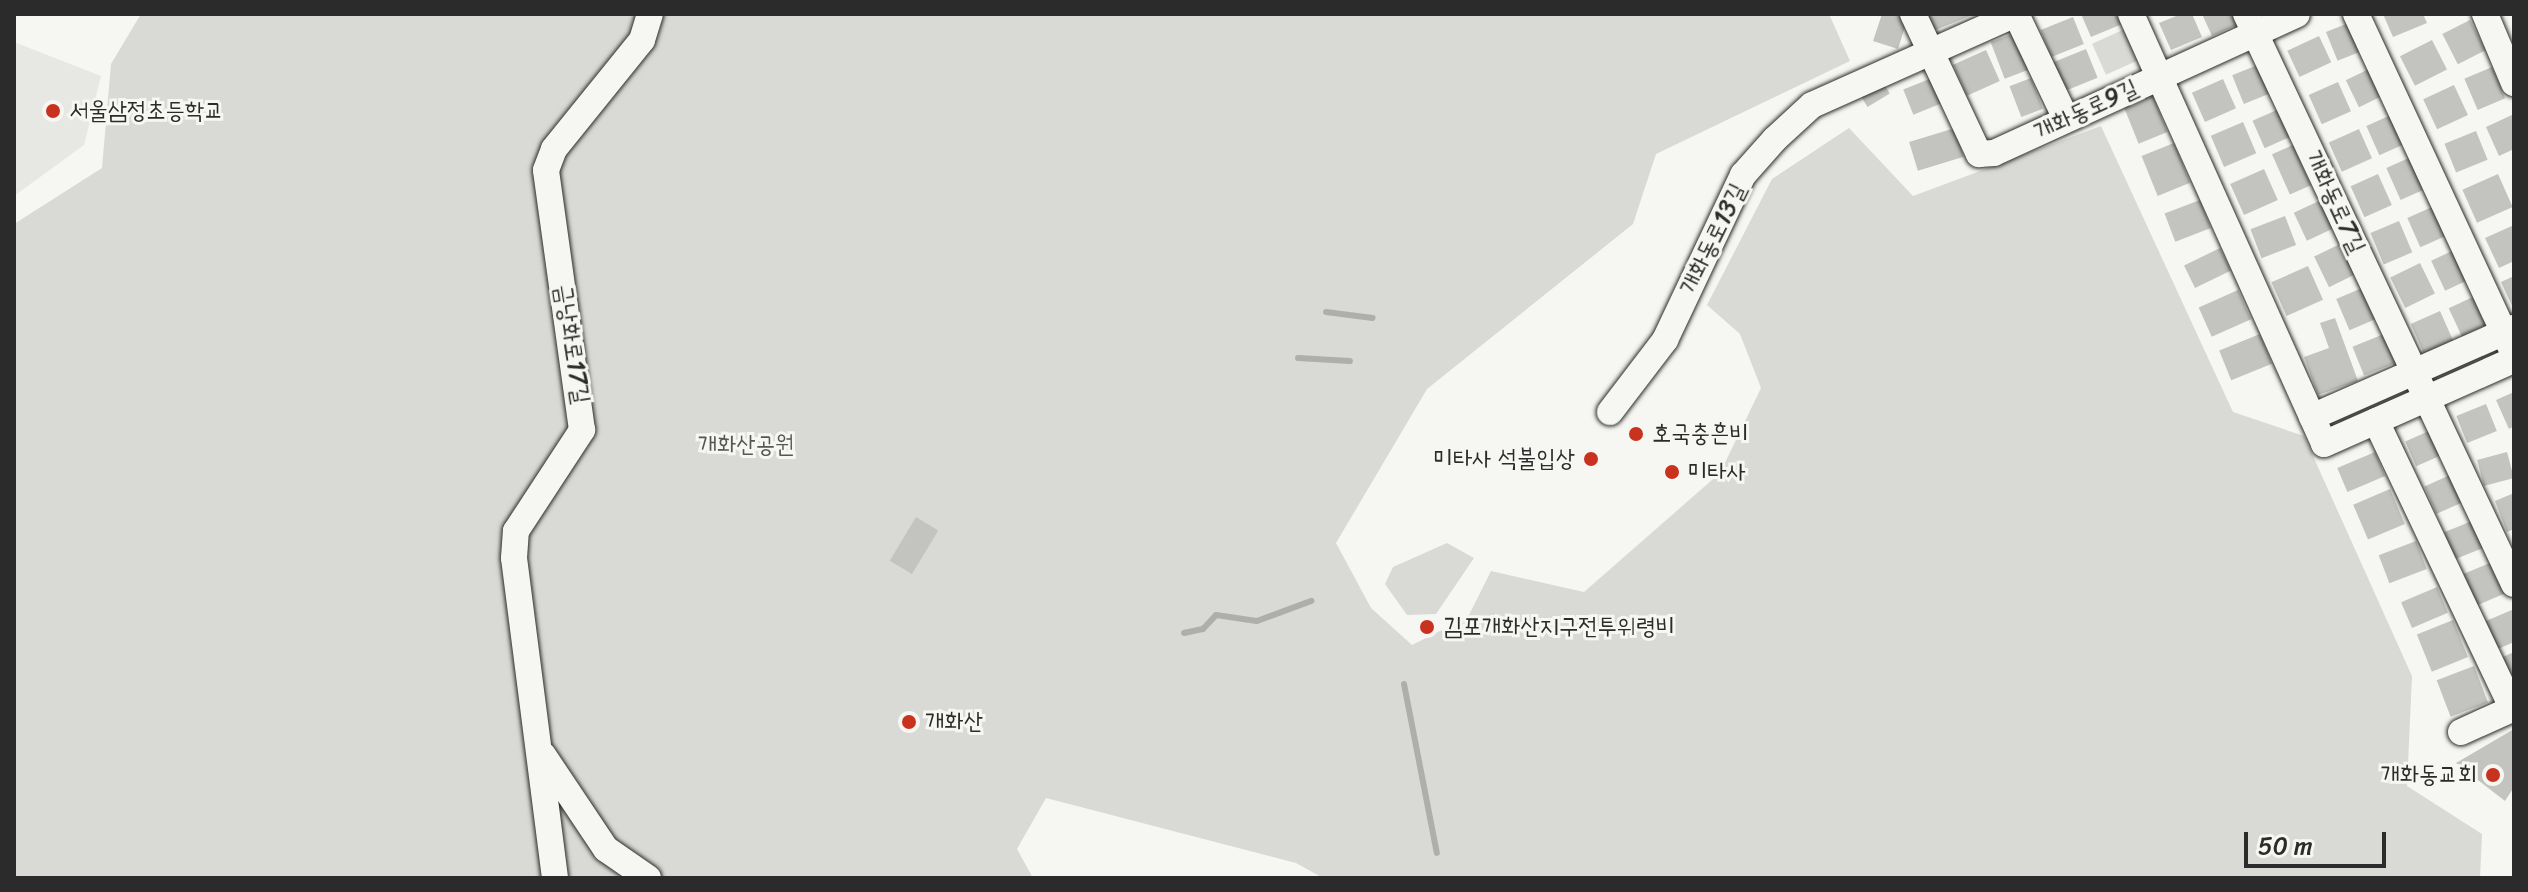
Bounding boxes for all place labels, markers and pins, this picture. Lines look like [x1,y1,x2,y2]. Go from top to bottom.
place label: 서울삼정초등학교 [69,97,224,125]
marker: 서울삼정초등학교 [44,102,62,120]
place label: 호국충흔비 [1652,420,1749,448]
marker: 호국충흔비 [1627,425,1645,443]
place label: 미타사 석불입상 [1434,445,1575,473]
marker: 미타사 석불입상 [1582,450,1600,468]
place label: 미타사 [1688,458,1746,486]
marker: 미타사 [1663,463,1681,481]
place label: 김포개화산지구전투위령비 [1443,613,1675,641]
marker: 김포개화산지구전투위령비 [1418,618,1436,636]
place label: 개화산 [925,708,983,736]
marker: 개화산 [900,713,918,731]
place label: 개화동교회 [2380,761,2477,789]
marker: 개화동교회 [2484,766,2502,784]

